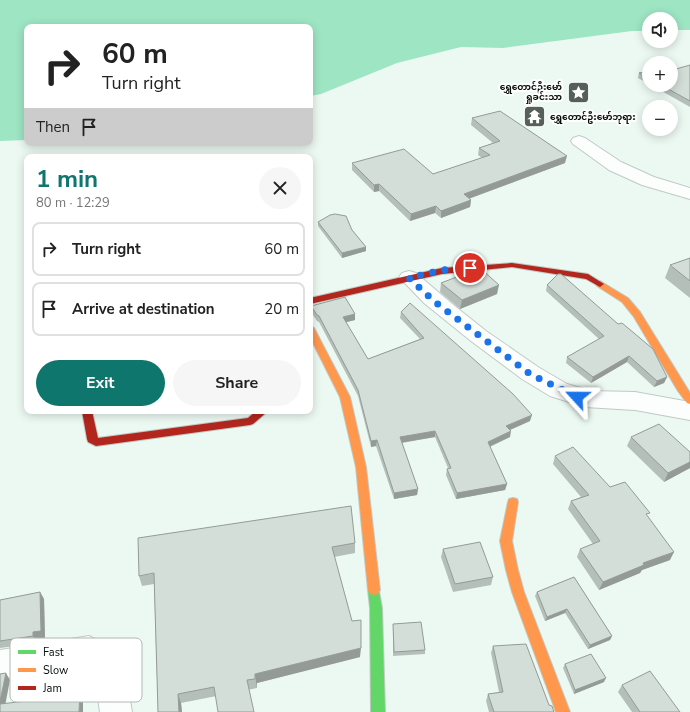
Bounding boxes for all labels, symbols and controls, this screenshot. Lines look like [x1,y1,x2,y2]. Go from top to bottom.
map controls [642,12,678,136]
button: sound [642,12,678,48]
text: 60 m [102,35,168,73]
icon: right [36,40,88,92]
button: + [642,56,678,92]
text: Turn right [102,71,181,95]
place icon: ရွှေတောင်ဦးမော် ရှုခင်းသာ [565,79,591,105]
place label: ရွှေတောင်ဦးမော် ရှုခင်းသာ [500,81,562,104]
button: − [642,100,678,136]
temple icon: ရွှေတောင်ဦးမော်ဘုရား [522,104,548,130]
place label: ရွှေတောင်ဦးမော်ဘုရား [550,111,636,124]
icon: arrive [78,116,100,138]
text: Then [36,117,70,137]
text: 1 min [36,163,98,195]
button: close [259,167,301,209]
text: 80 m · 12:29 [36,194,110,212]
icon: right [38,238,60,260]
text: Turn right [72,239,141,259]
text: 60 m [264,239,299,259]
pin [453,251,487,285]
icon: arrive [459,257,481,279]
icon: arrive [38,298,60,320]
text: Arrive at destination [72,299,215,319]
text: 20 m [264,299,299,319]
button: Exit [36,360,165,406]
button: Share [173,360,301,406]
position arrow [556,376,598,418]
legend [10,638,142,702]
text: Fast [43,645,64,660]
text: Slow [43,663,68,678]
text: Jam [42,681,62,696]

